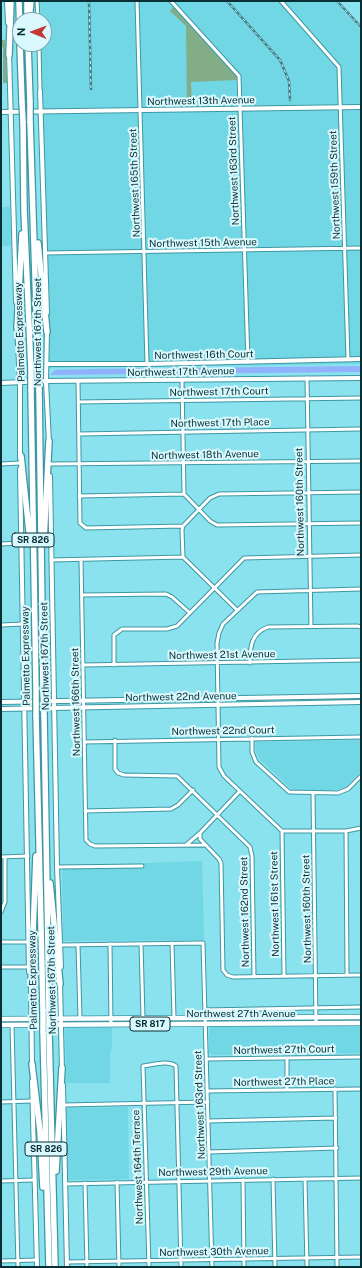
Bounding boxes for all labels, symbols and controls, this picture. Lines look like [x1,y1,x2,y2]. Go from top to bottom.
north arrow [12,12,52,52]
text: N [15,27,27,36]
street label: Northwest 13th Avenue [147,94,255,108]
street label: Northwest 163rd Street [226,116,242,226]
street label: Northwest 165th Street [127,128,143,238]
street label: Northwest 159th Street [327,130,343,240]
street label: Northwest 15th Avenue [149,236,257,250]
street label: Northwest 167th Street [32,278,44,386]
street label: Palmetto Expressway [12,282,28,382]
street label: Northwest 16th Court [154,348,254,362]
street label: Northwest 17th Avenue [127,365,235,379]
street label: Northwest 17th Court [169,385,269,399]
street label: Northwest 17th Place [170,416,270,430]
street label: Northwest 18th Avenue [151,448,259,462]
street label: Northwest 160th Street [293,448,307,556]
road number: SR 826 [12,533,54,547]
street label: Northwest 167th Street [38,602,52,710]
street label: Palmetto Expressway [19,606,33,706]
street label: Northwest 166th Street [69,648,83,756]
street label: Northwest 21st Avenue [169,648,275,662]
street label: Northwest 22nd Avenue [125,690,237,704]
street label: Northwest 22nd Court [171,724,275,738]
street label: Northwest 161st Street [268,851,282,957]
street label: Northwest 160th Street [300,855,314,963]
street label: Northwest 162nd Street [238,857,252,967]
street label: Northwest 167th Street [45,926,59,1034]
street label: Palmetto Expressway [26,930,40,1030]
street label: Northwest 27th Avenue [186,1008,296,1020]
road number: SR 817 [130,1017,170,1031]
street label: Northwest 27th Court [233,1043,335,1057]
street label: Northwest 163rd Street [192,1050,208,1160]
street label: Northwest 27th Place [233,1075,335,1089]
street label: Northwest 164th Terrace [130,1109,146,1225]
road number: SR 826 [25,1142,67,1156]
street label: Northwest 29th Avenue [158,1165,268,1179]
street label: Northwest 30th Avenue [159,1245,269,1259]

